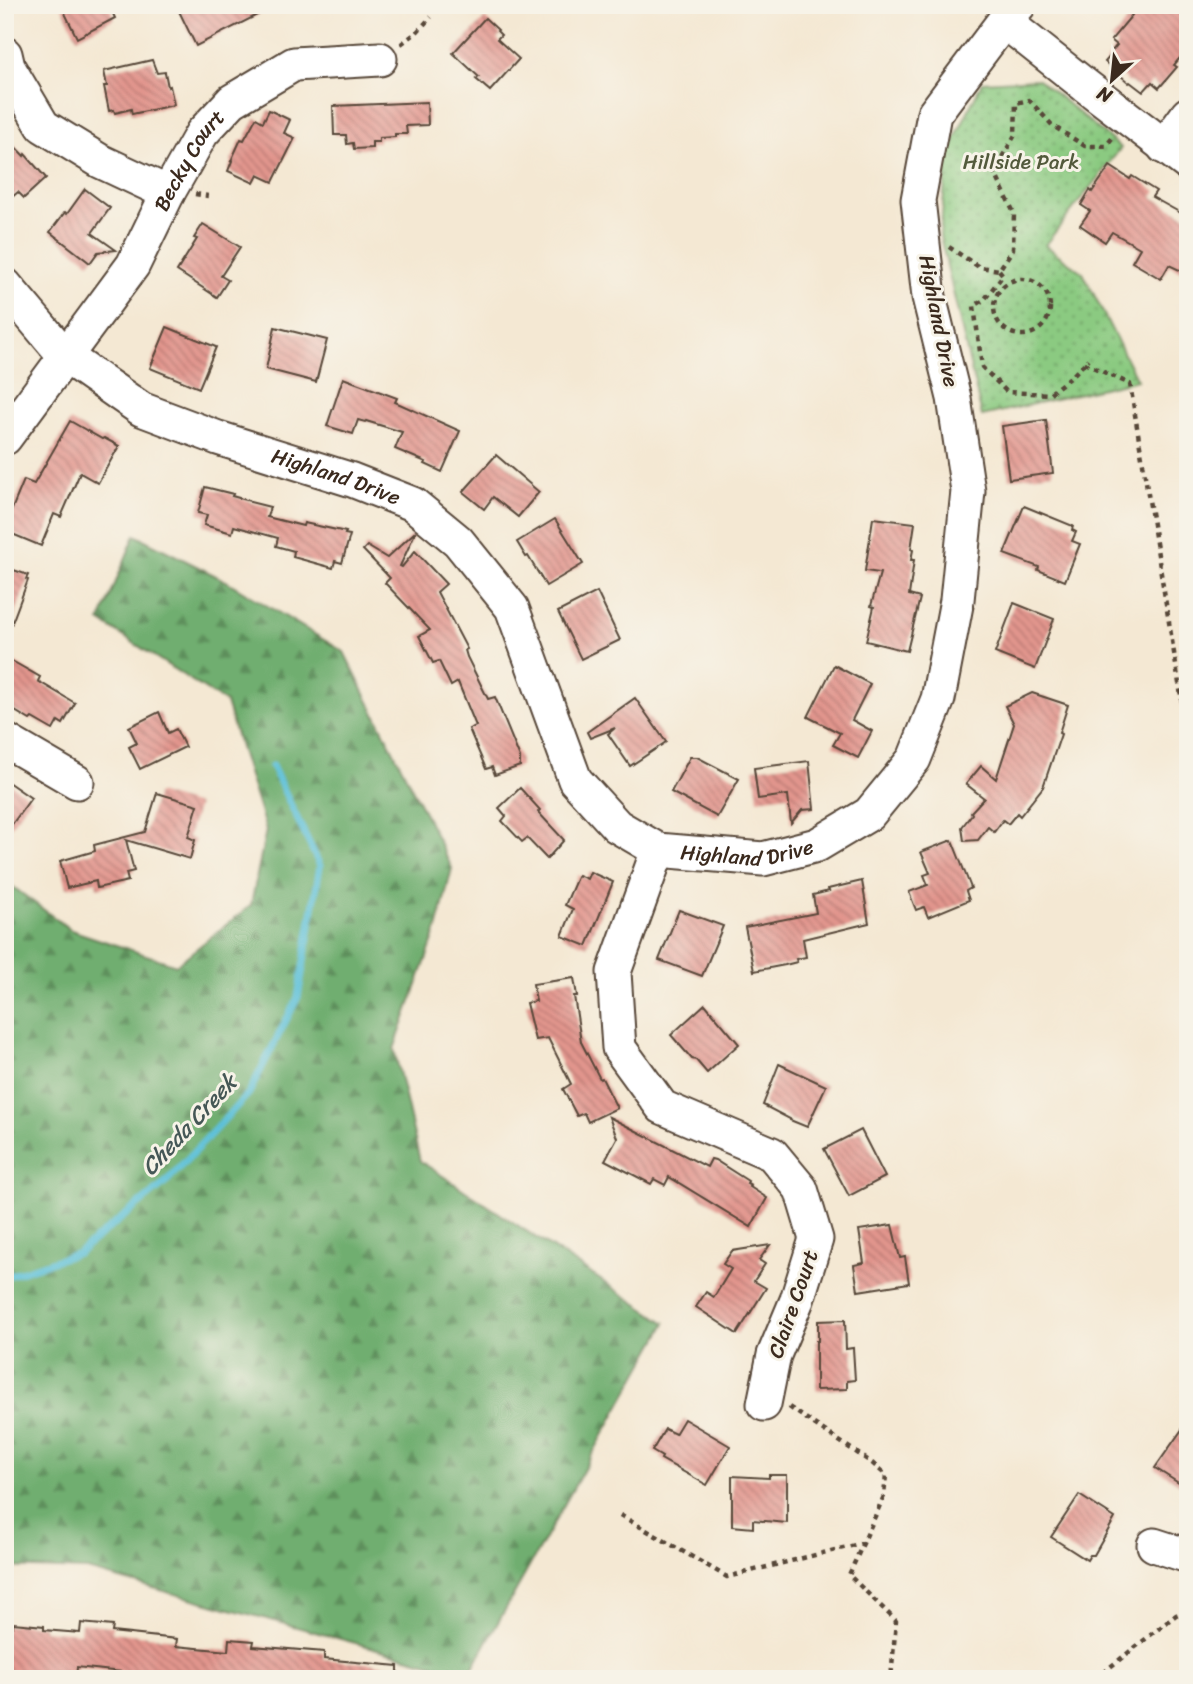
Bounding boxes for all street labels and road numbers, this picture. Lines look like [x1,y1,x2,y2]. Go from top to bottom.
street label: Becky Court [143,100,234,218]
street label: Highland Drive [908,252,970,391]
street label: Highland Drive [267,437,406,516]
street label: Highland Drive [679,828,818,878]
street label: Claire Court [757,1245,829,1363]

